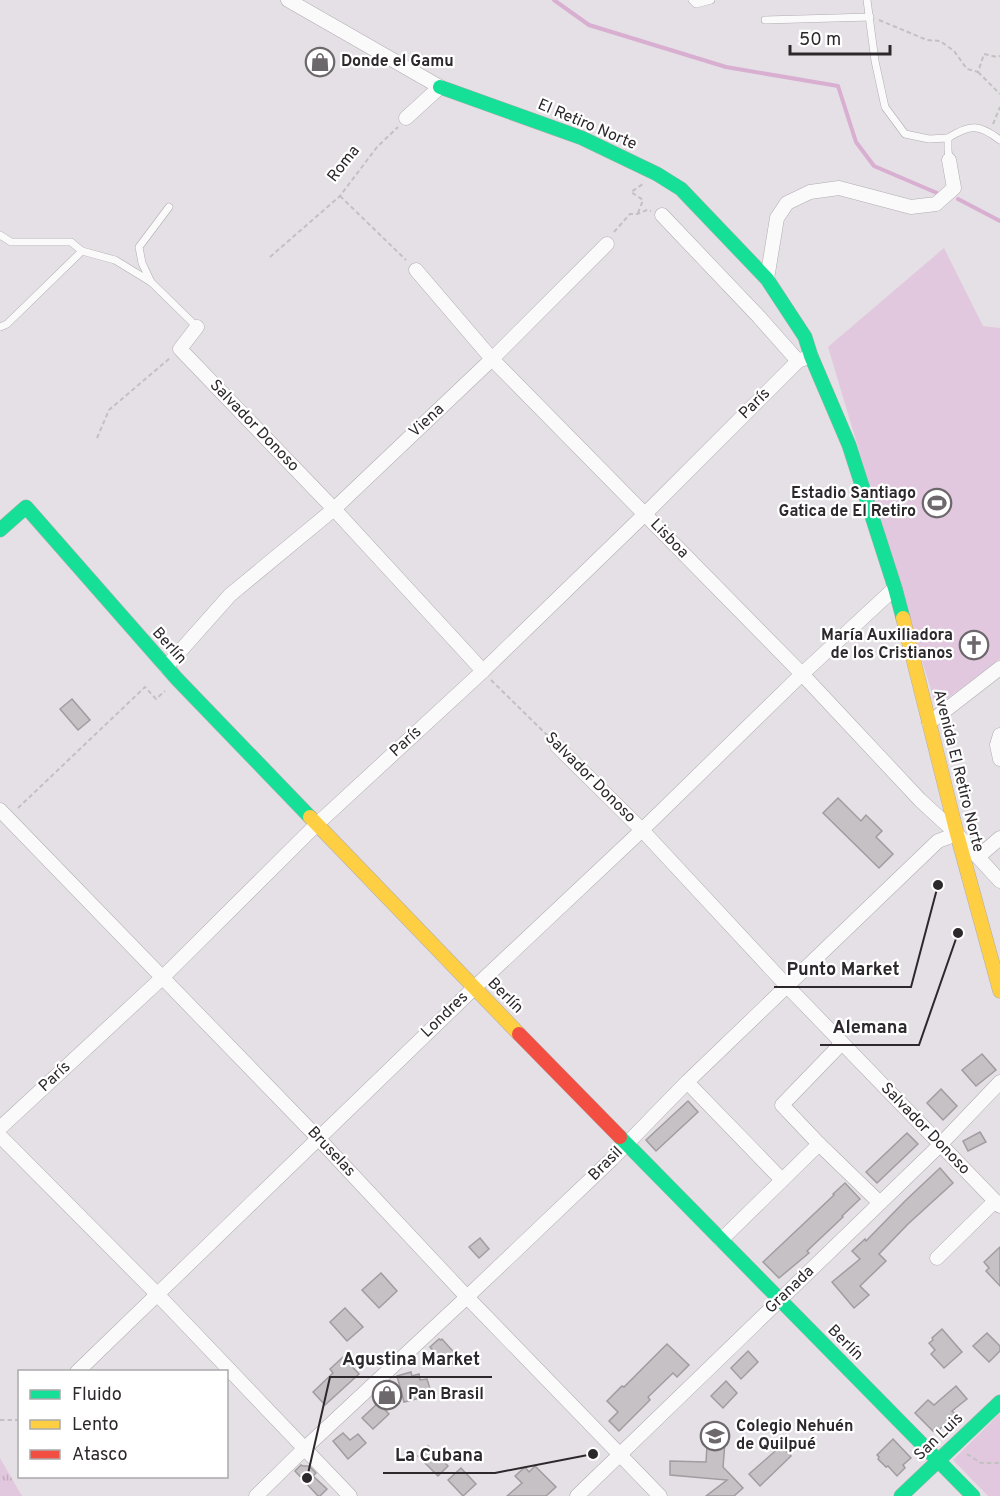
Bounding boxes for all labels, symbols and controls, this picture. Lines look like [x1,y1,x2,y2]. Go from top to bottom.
scale bar [790,18,890,56]
text: 50 m [799,29,841,52]
shop icon: Donde el Gamu [304,46,336,78]
place label: Donde el Gamu [341,52,454,72]
street label: El Retiro Norte [534,95,640,155]
street label: Roma [323,142,365,186]
street label: Salvador Donoso [205,376,303,476]
street label: París [735,384,775,424]
street label: Viena [405,400,449,442]
place label: Estadio Santiago Gatica de El Retiro [778,484,916,522]
sports icon: Estadio Santiago Gatica de El Retiro [921,487,953,519]
street label: Lisboa [645,515,693,563]
street label: Berlín [147,623,191,669]
place label: María Auxiliadora de los Cristianos [821,626,953,664]
church icon: María Auxiliadora de los Cristianos [958,629,990,661]
street label: Avenida El Retiro Norte [928,688,988,854]
street label: París [386,722,426,762]
street label: Salvador Donoso [540,728,640,828]
callout: Punto Market [774,951,911,987]
text: Punto Market [787,959,900,982]
street label: Berlín [483,974,527,1018]
street label: Londres [417,988,473,1042]
callout: Alemana [820,1009,919,1045]
text: Alemana [833,1017,907,1040]
street label: París [35,1057,75,1097]
street label: Salvador Donoso [876,1079,974,1179]
street label: Bruselas [303,1123,359,1181]
street label: Brasil [585,1143,627,1185]
street label: Granada [761,1262,819,1318]
street label: Berlín [823,1321,867,1365]
callout: Agustina Market [330,1341,492,1377]
text: Agustina Market [342,1349,480,1372]
legend [18,1370,228,1478]
shop icon: Pan Brasil [371,1379,403,1411]
text: Fluido [72,1384,122,1407]
place label: Pan Brasil [408,1385,484,1405]
street label: San Luis [910,1409,968,1465]
text: Lento [72,1414,118,1437]
place label: Colegio Nehuén de Quilpué [736,1417,854,1455]
school or university icon: Colegio Nehuén de Quilpué [699,1420,731,1452]
callout: La Cubana [383,1437,495,1473]
text: Atasco [72,1444,128,1467]
text: La Cubana [395,1445,483,1468]

